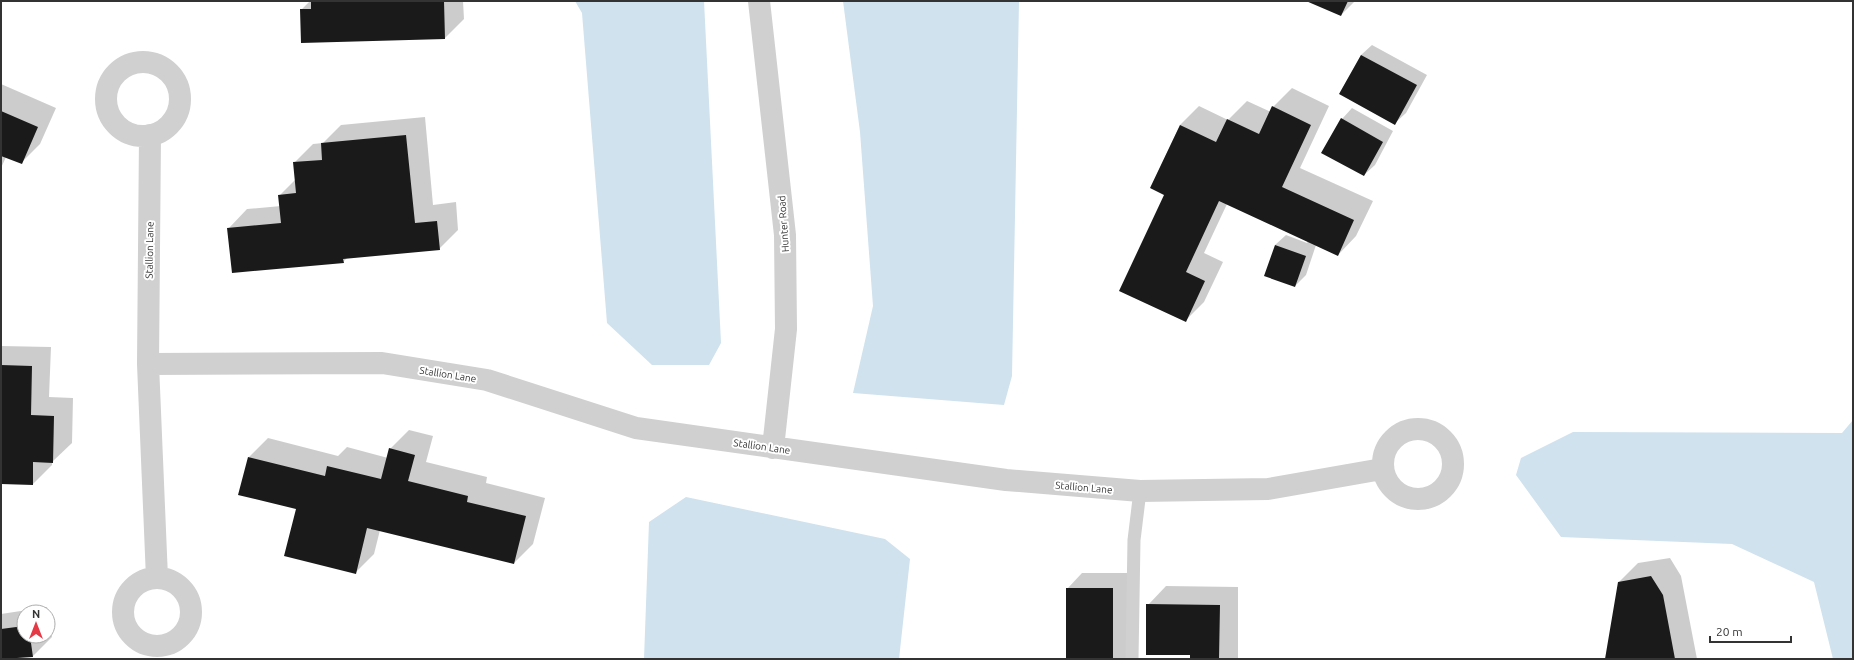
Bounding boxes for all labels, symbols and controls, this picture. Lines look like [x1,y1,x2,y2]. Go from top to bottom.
street label: Hunter Road [776,195,791,253]
street label: Stallion Lane [144,221,155,279]
street label: Stallion Lane [419,365,477,384]
street label: Stallion Lane [733,437,791,456]
street label: Stallion Lane [1055,480,1113,495]
north arrow [16,604,56,644]
text: N [32,608,40,620]
scale bar [1710,618,1791,644]
text: 20 m [1716,625,1743,638]

